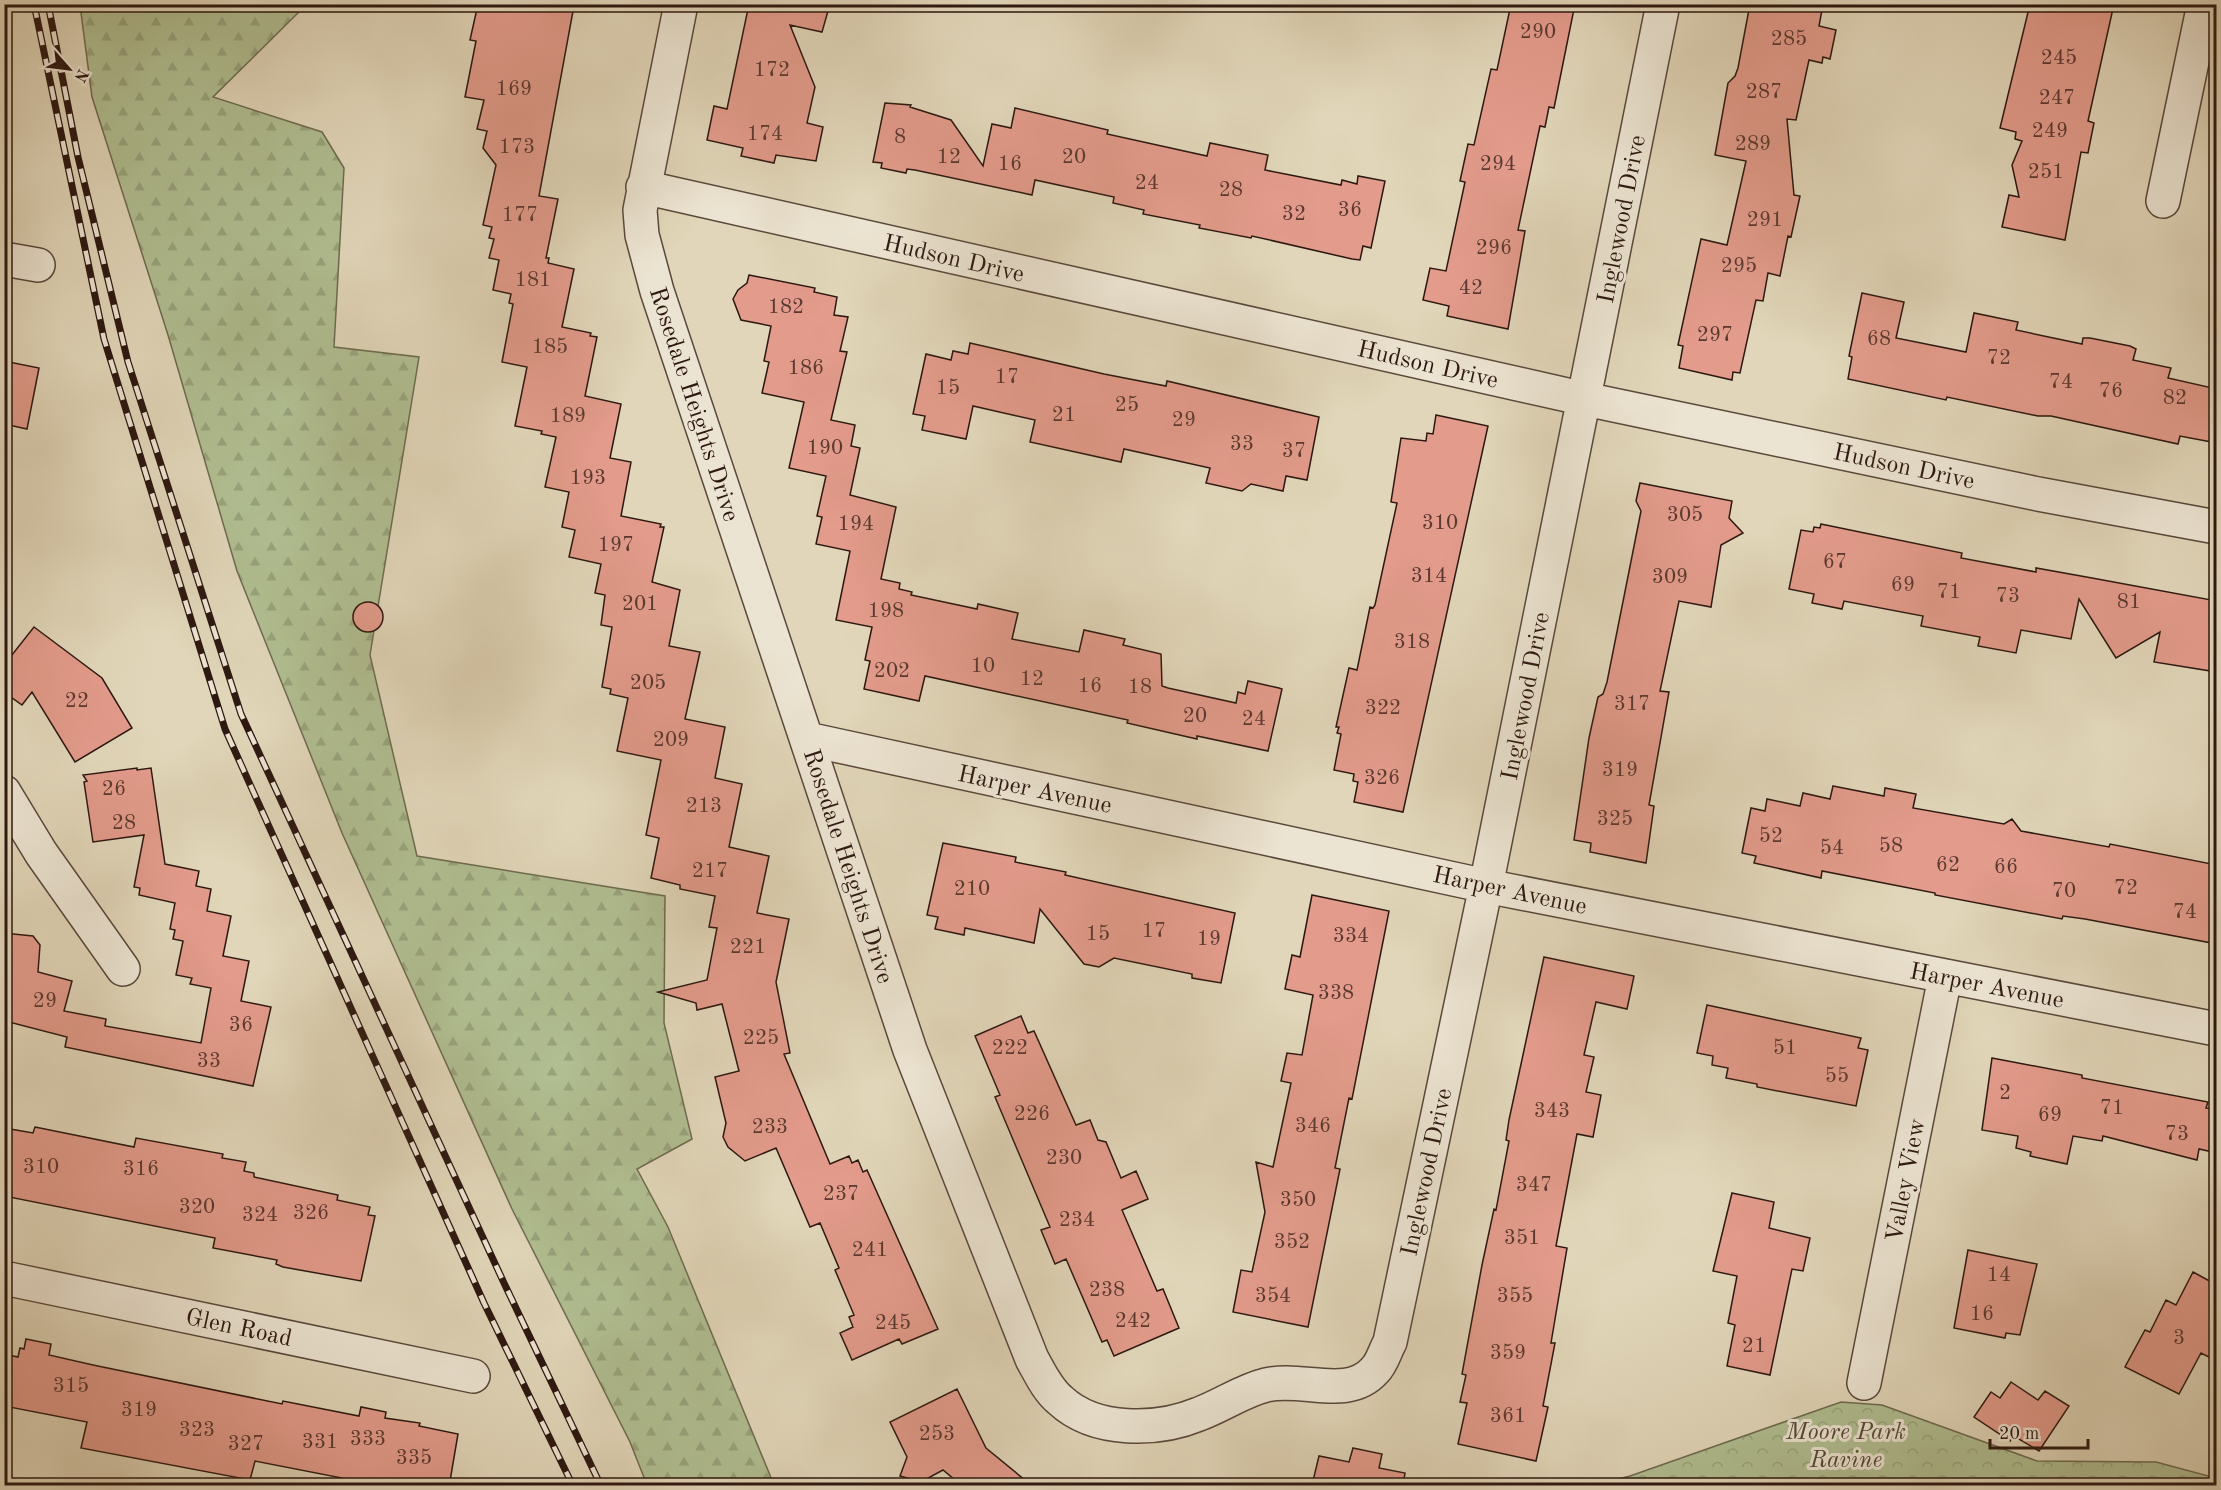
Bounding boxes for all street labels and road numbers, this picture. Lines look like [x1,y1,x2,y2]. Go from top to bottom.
street label: Inglewood Drive [1595,133,1651,306]
street label: Hudson Drive [881,232,1026,288]
street label: Rosedale Heights Drive [644,284,742,525]
street label: Hudson Drive [1355,338,1500,394]
street label: Hudson Drive [1831,441,1976,495]
street label: Inglewood Drive [1499,610,1555,783]
street label: Rosedale Heights Drive [798,746,896,987]
street label: Harper Avenue [955,763,1114,819]
street label: Harper Avenue [1430,864,1589,920]
street label: Harper Avenue [1907,960,2066,1014]
street label: Inglewood Drive [1398,1086,1457,1259]
street label: Valley View [1883,1116,1931,1244]
street label: Glen Road [183,1306,294,1352]

